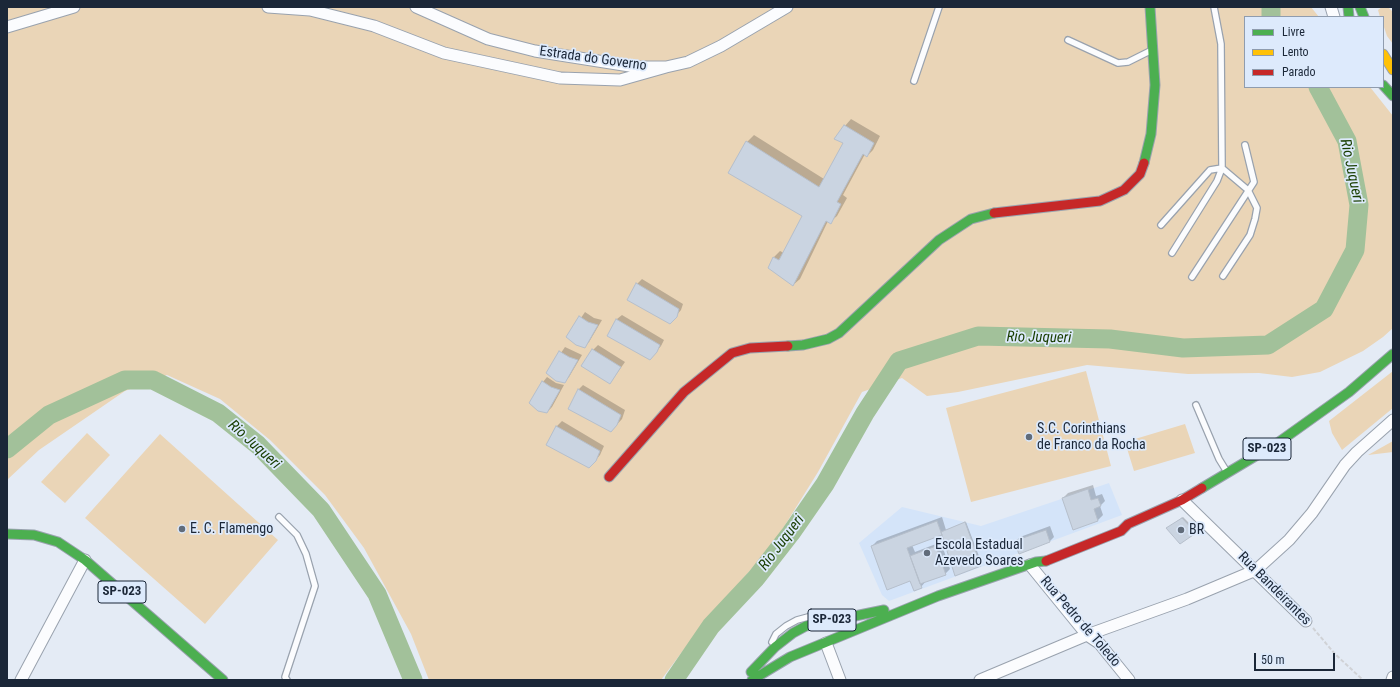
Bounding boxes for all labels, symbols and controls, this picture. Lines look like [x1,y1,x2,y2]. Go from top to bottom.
legend [1244,16,1384,88]
text: Livre [1282,25,1305,39]
street label: Estrada do Governo [538,43,648,75]
text: Lento [1282,45,1309,59]
text: Parado [1282,65,1315,79]
water label: Rio Juqueri [1335,137,1367,205]
water label: Rio Juqueri [1006,328,1072,348]
water label: Rio Juqueri [224,417,284,473]
place label: S.C. Corinthians de Franco da Rocha [1037,421,1146,454]
marker: S.C. Corinthians de Franco da Rocha [1024,432,1034,442]
road number: SP-023 [1243,438,1291,460]
water label: Rio Juqueri [755,512,809,574]
place label: E. C. Flamengo [190,521,273,537]
place label: BR [1189,522,1204,538]
marker: E. C. Flamengo [177,524,187,534]
marker: BR [1176,525,1186,535]
place label: Escola Estadual Azevedo Soares [935,537,1023,570]
marker: Escola Estadual Azevedo Soares [922,548,932,558]
street label: Rua Bandeirantes [1234,549,1314,629]
street label: Rua Pedro de Toledo [1036,574,1124,670]
road number: SP-023 [98,581,146,603]
road number: SP-023 [808,609,856,631]
scale bar [1256,645,1337,671]
text: 50 m [1261,653,1285,667]

